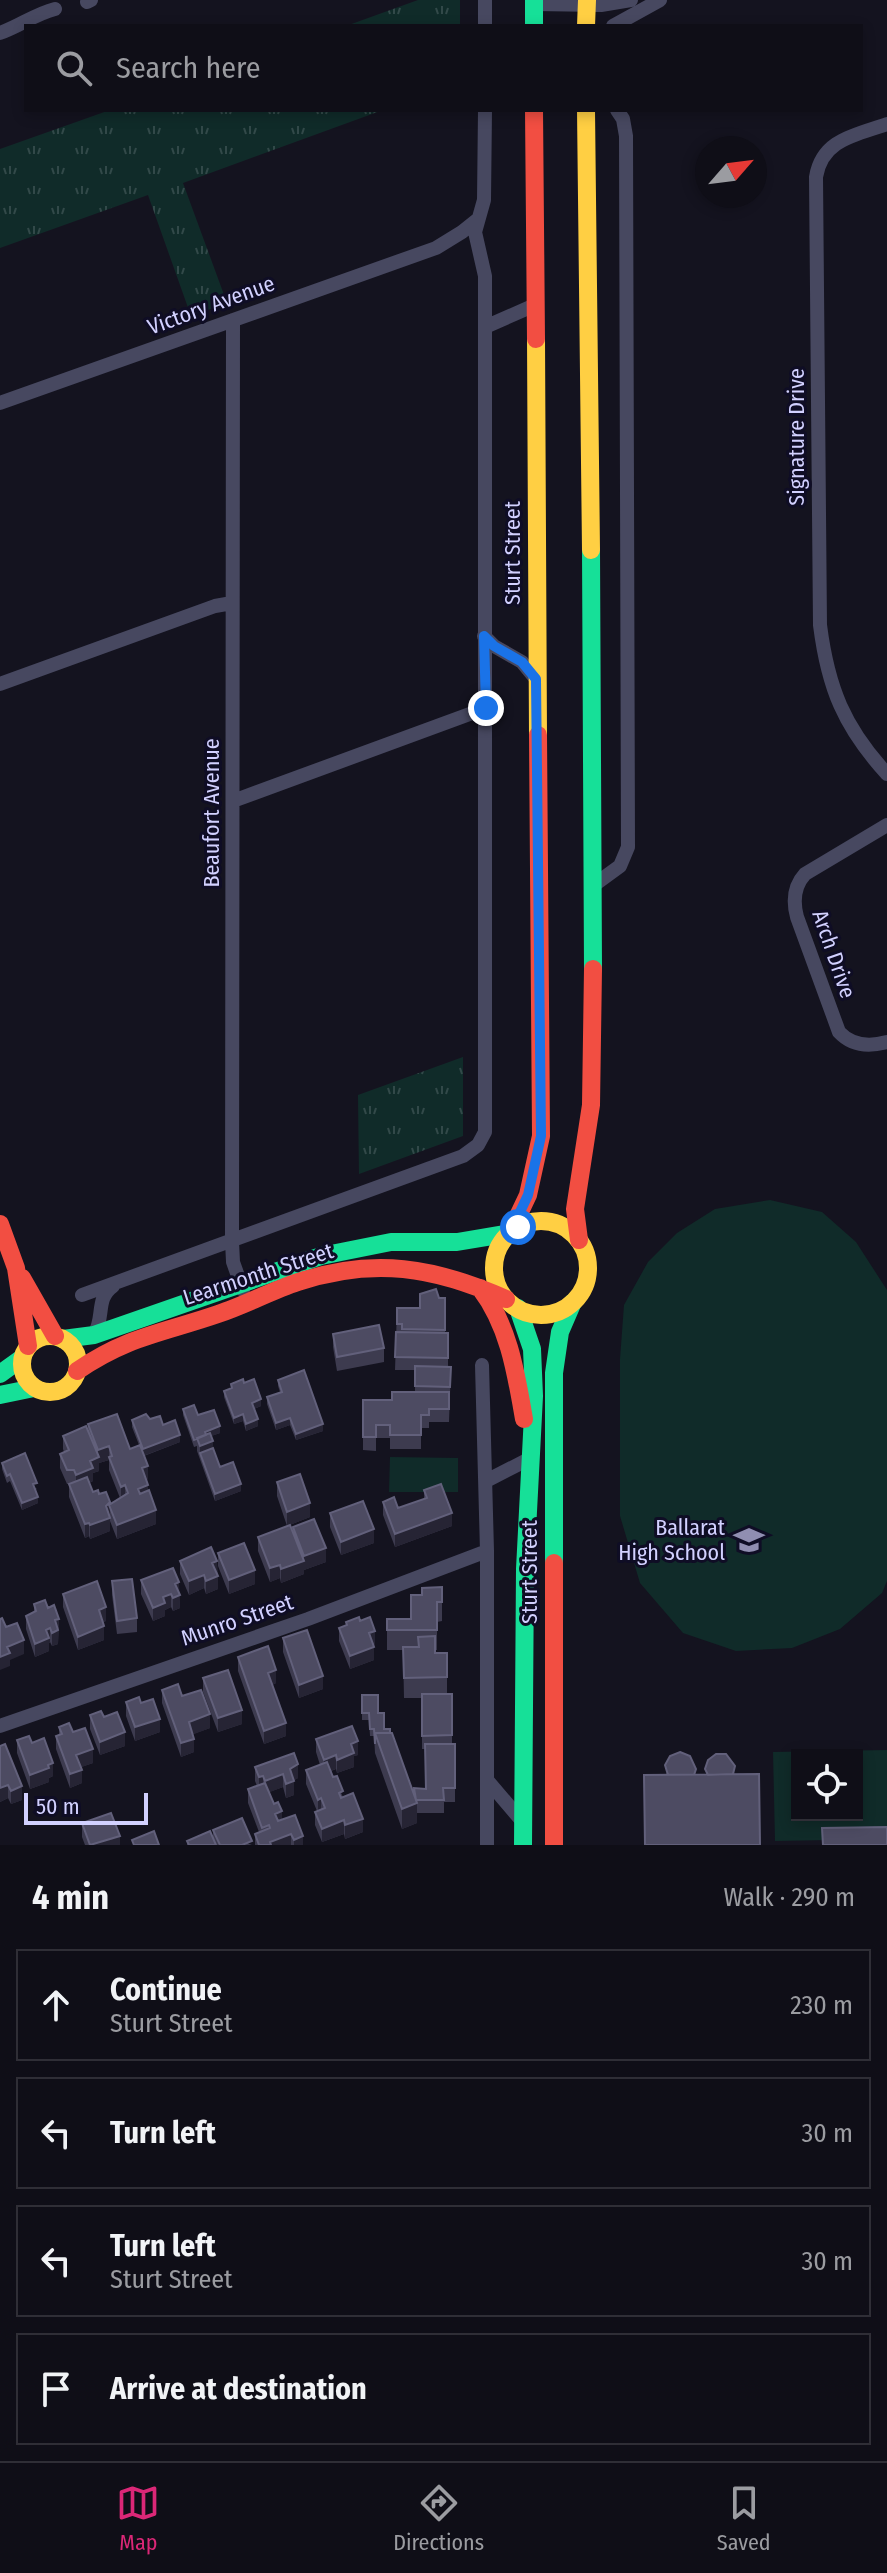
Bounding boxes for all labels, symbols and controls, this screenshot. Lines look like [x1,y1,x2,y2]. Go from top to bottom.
search box [24,24,863,112]
icon: search [52,46,96,90]
text: Search here [116,50,261,86]
north arrow [695,136,767,208]
street label: Victory Avenue [144,270,278,340]
street label: Signature Drive [783,368,810,506]
street label: Sturt Street [499,500,526,605]
route end [468,690,504,726]
street label: Beaufort Avenue [198,738,225,888]
street label: Arch Drive [806,906,862,1002]
route start [500,1209,536,1245]
street label: Learmonth Street [179,1237,337,1311]
place label: Ballarat High School [618,1514,726,1566]
street label: Sturt Street [516,1519,543,1624]
school or university icon: Ballarat High School [732,1523,766,1557]
street label: Munro Street [177,1588,297,1652]
map controls [791,1749,863,1821]
button: locate [791,1749,863,1821]
scale bar [24,1789,148,1825]
text: 50 m [36,1793,80,1820]
text: 4 min [32,1877,109,1918]
text: Walk · 290 m [724,1882,855,1913]
text: Continue [110,1972,222,2008]
icon: ahead [34,1983,78,2027]
text: 230 m [790,1990,853,2021]
text: Sturt Street [110,2008,233,2039]
icon: left [34,2111,78,2155]
text: Turn left [110,2115,216,2151]
text: 30 m [802,2118,853,2149]
text: Turn left [110,2228,216,2264]
icon: left [34,2239,78,2283]
text: 30 m [802,2246,853,2277]
text: Sturt Street [110,2264,233,2295]
icon: arrive [34,2367,78,2411]
text: Arrive at destination [110,2371,367,2407]
tab: Map [116,2481,160,2556]
tab: Directions [393,2481,484,2556]
tab: Saved [717,2481,771,2556]

